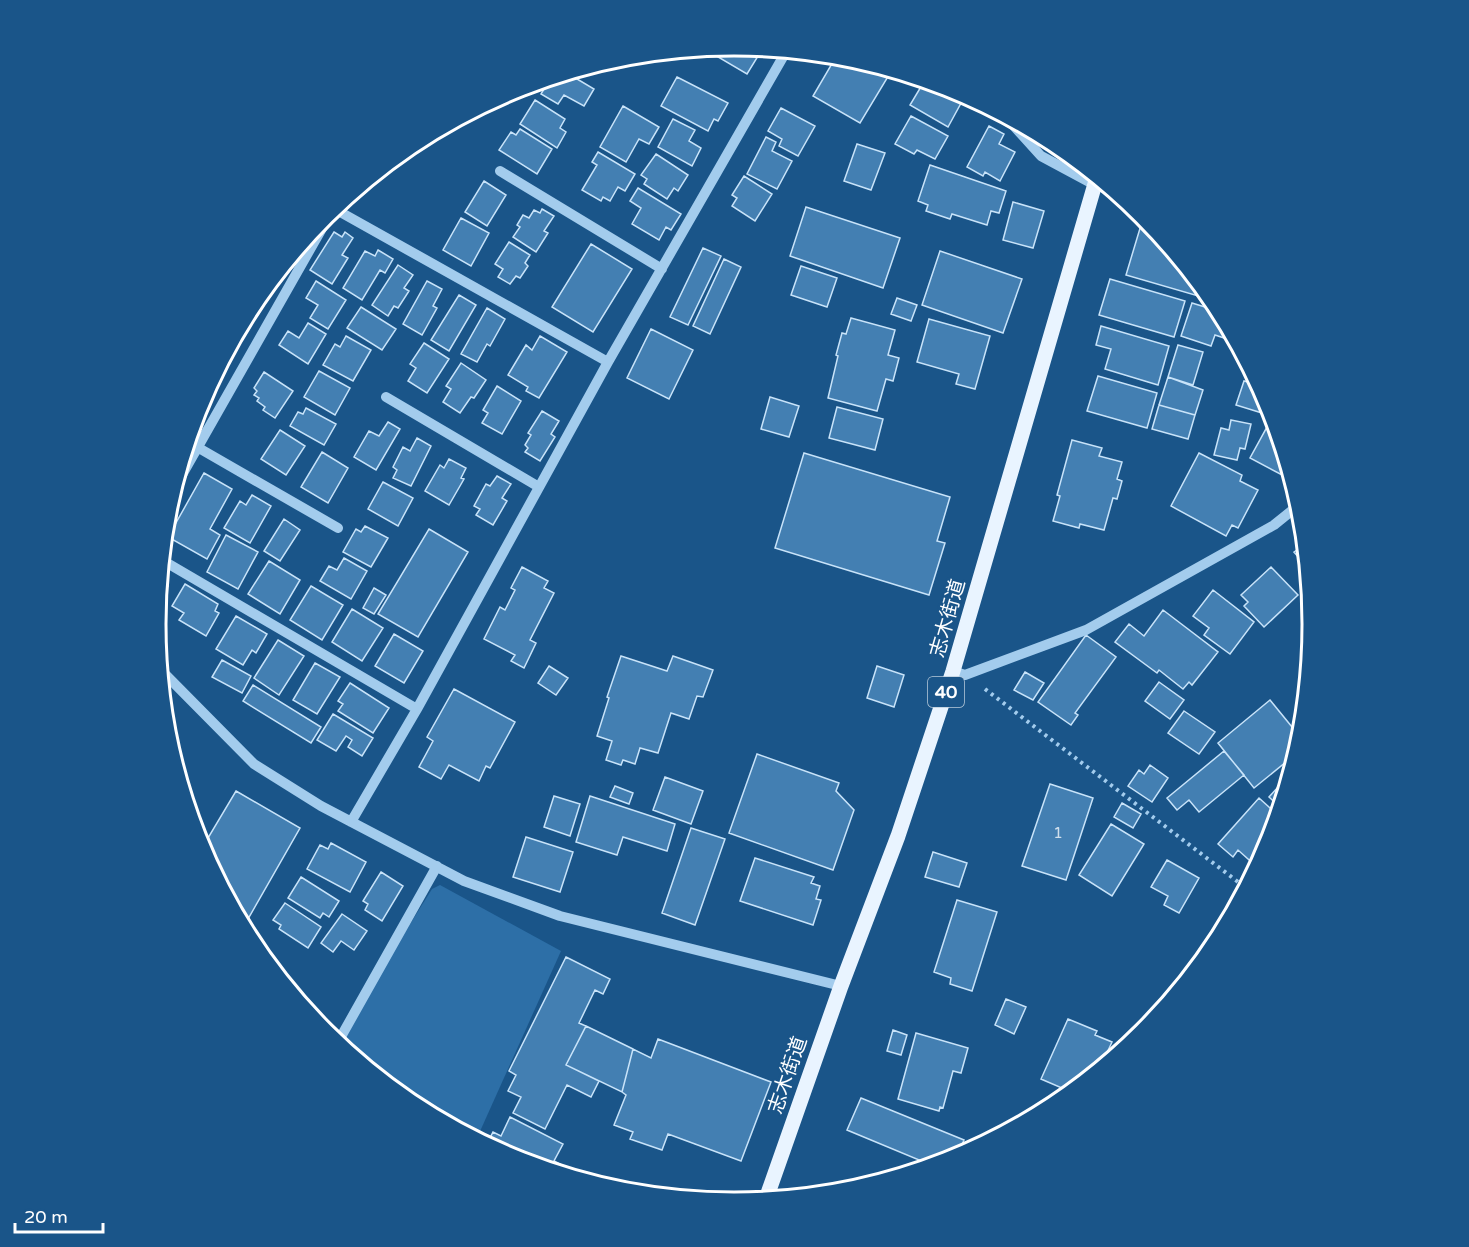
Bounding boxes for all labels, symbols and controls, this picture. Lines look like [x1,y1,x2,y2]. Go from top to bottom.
street label: 志木街道 [925,577,971,660]
road number: 40 [928,677,964,707]
house number: 1 [1053,823,1063,843]
street label: 志木街道 [764,1034,812,1117]
scale bar [15,1196,104,1234]
text: 20 m [24,1206,68,1228]

